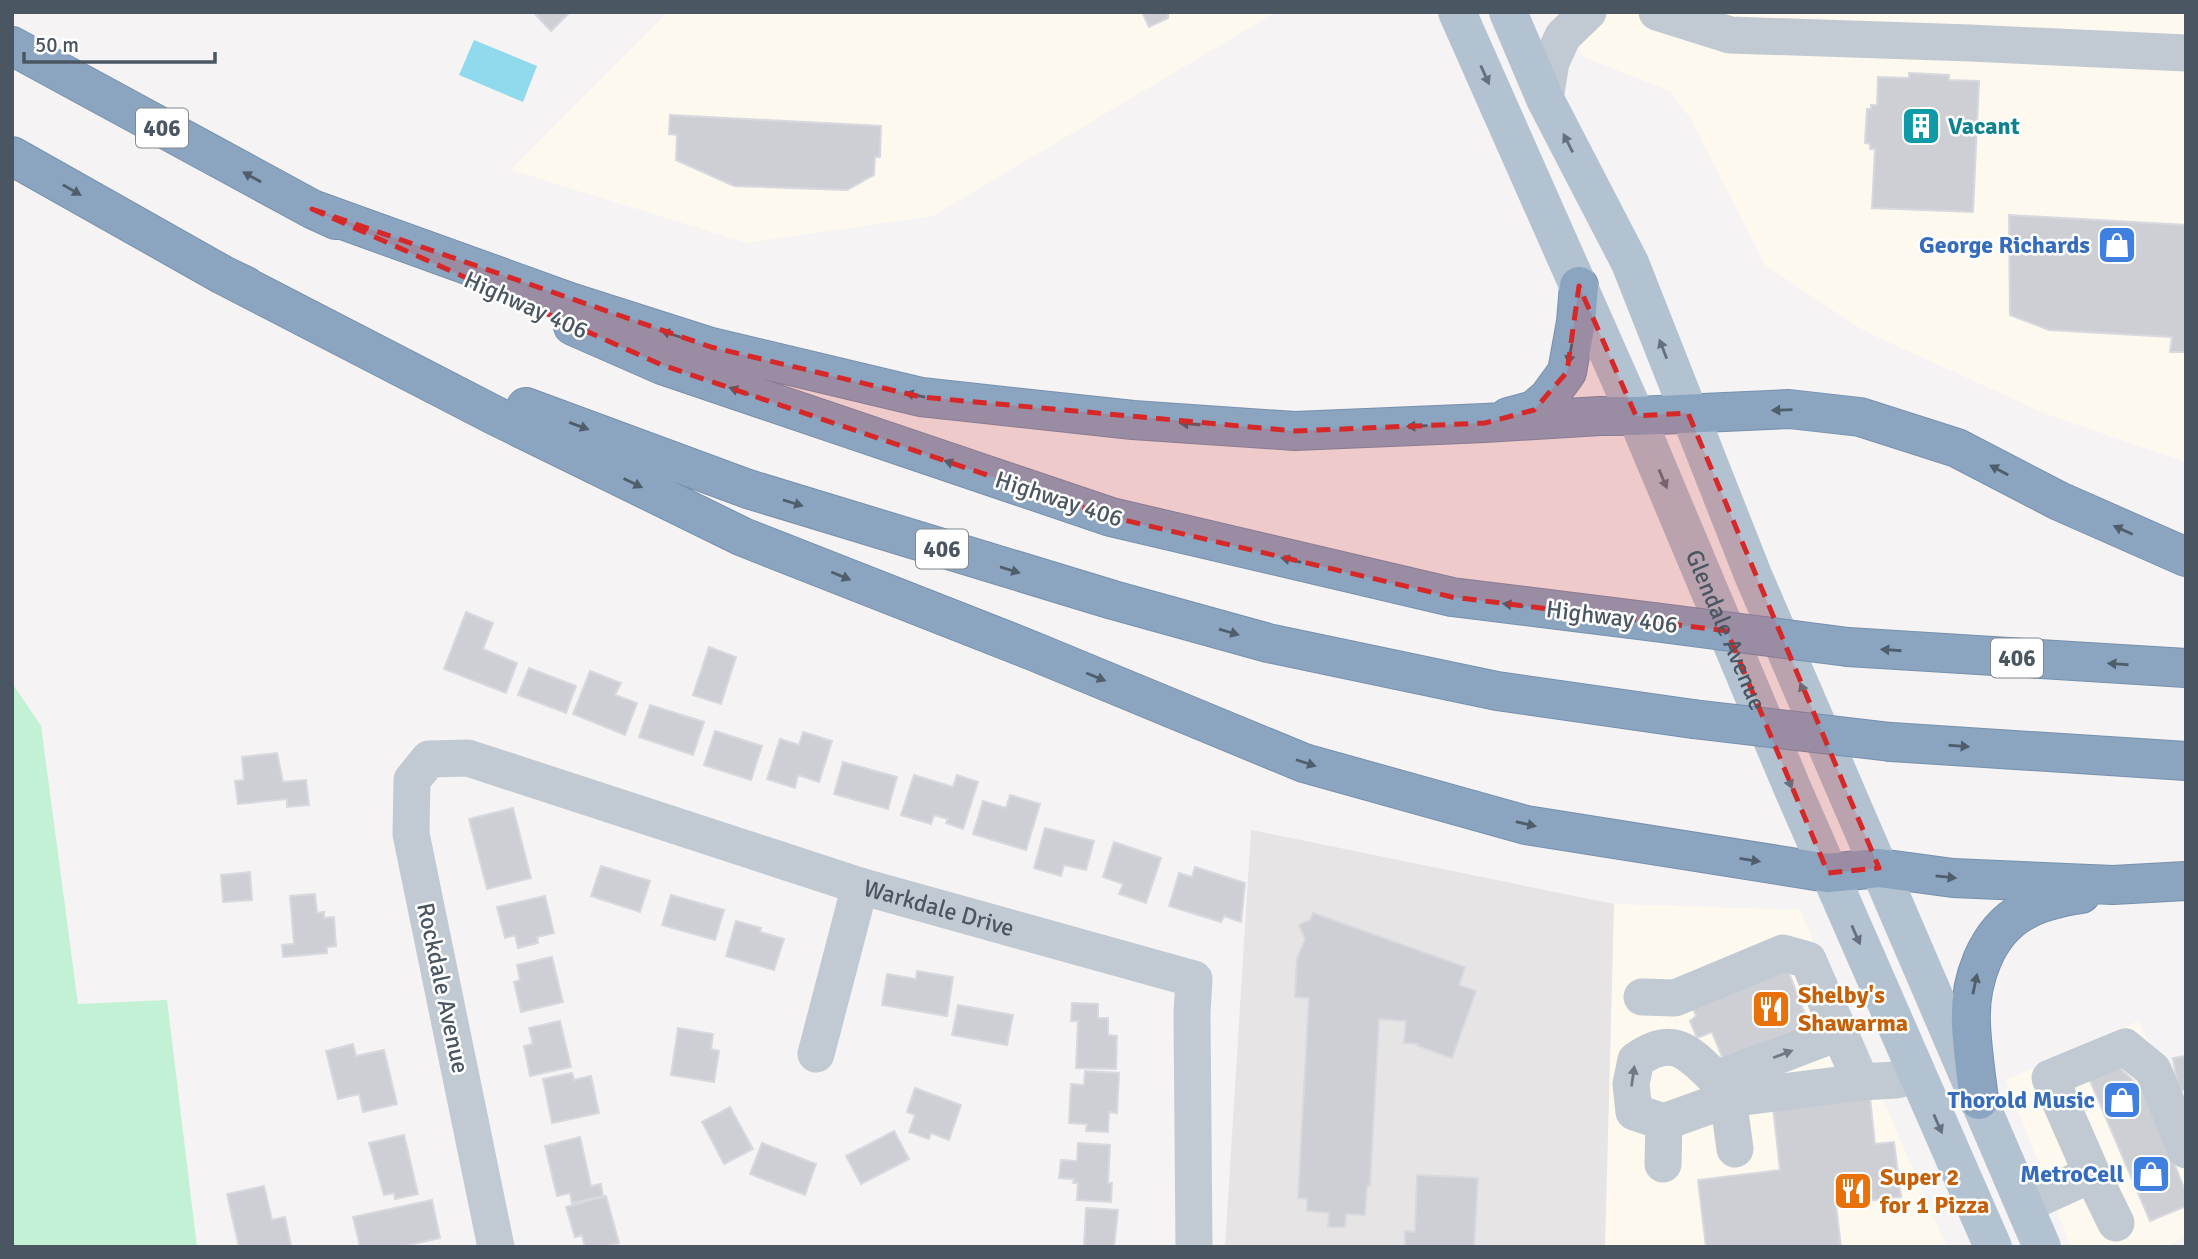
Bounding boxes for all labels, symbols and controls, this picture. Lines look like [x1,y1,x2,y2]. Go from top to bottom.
scale bar [24,21,215,65]
text: 50 m [35,32,79,58]
one-way arrow [1480,64,1491,85]
building icon: Vacant [1900,105,1942,147]
road number: 406 [136,108,188,148]
place label: Vacant [1948,111,2020,141]
one-way arrow [1562,133,1573,153]
one-way arrow [242,171,262,183]
one-way arrow [62,184,81,196]
shop icon: George Richards [2096,224,2138,266]
place label: George Richards [1919,230,2090,260]
street label: Highway 406 [459,264,593,346]
one-way arrow [660,329,681,339]
one-way arrow [1657,339,1668,360]
one-way arrow [1564,343,1575,365]
one-way arrow [728,385,749,396]
one-way arrow [904,389,926,400]
one-way arrow [1770,404,1792,416]
one-way arrow [1179,418,1201,429]
one-way arrow [1406,420,1428,431]
one-way arrow [568,421,589,432]
one-way arrow [944,458,965,469]
street label: Highway 406 [991,464,1127,534]
one-way arrow [1988,464,2008,476]
one-way arrow [1657,469,1668,490]
one-way arrow [623,478,643,489]
one-way arrow [782,498,803,509]
one-way arrow [2113,524,2133,536]
road number: 406 [916,530,968,568]
street label: Glendale Avenue [1679,545,1773,715]
one-way arrow [1280,554,1302,565]
one-way arrow [1000,565,1021,575]
one-way arrow [830,570,851,581]
street label: Highway 406 [1544,594,1680,640]
one-way arrow [1502,599,1524,610]
one-way arrow [1219,628,1240,638]
road number: 406 [1991,638,2043,678]
one-way arrow [1879,644,1901,655]
one-way arrow [2106,658,2128,669]
one-way arrow [1085,672,1106,683]
one-way arrow [1798,682,1809,703]
one-way arrow [1949,741,1971,752]
one-way arrow [1296,758,1317,769]
one-way arrow [1783,769,1794,790]
one-way arrow [1515,819,1537,830]
one-way arrow [1739,855,1761,866]
one-way arrow [1935,871,1957,882]
street label: Warkdale Drive [860,873,1018,943]
street label: Rockdale Avenue [410,900,476,1076]
one-way arrow [1850,925,1861,946]
one-way arrow [1970,973,1981,995]
place label: Shelby's Shawarma [1798,980,1908,1038]
restaurant icon: Shelby's Shawarma [1750,988,1792,1030]
one-way arrow [1772,1048,1793,1059]
one-way arrow [1628,1065,1639,1087]
shop icon: Thorold Music [2101,1079,2143,1121]
place label: Thorold Music [1947,1085,2095,1115]
one-way arrow [1932,1114,1944,1134]
shop icon: MetroCell [2130,1153,2172,1195]
place label: MetroCell [2020,1159,2124,1189]
place label: Super 2 for 1 Pizza [1879,1162,1989,1220]
restaurant icon: Super 2 for 1 Pizza [1832,1170,1874,1212]

